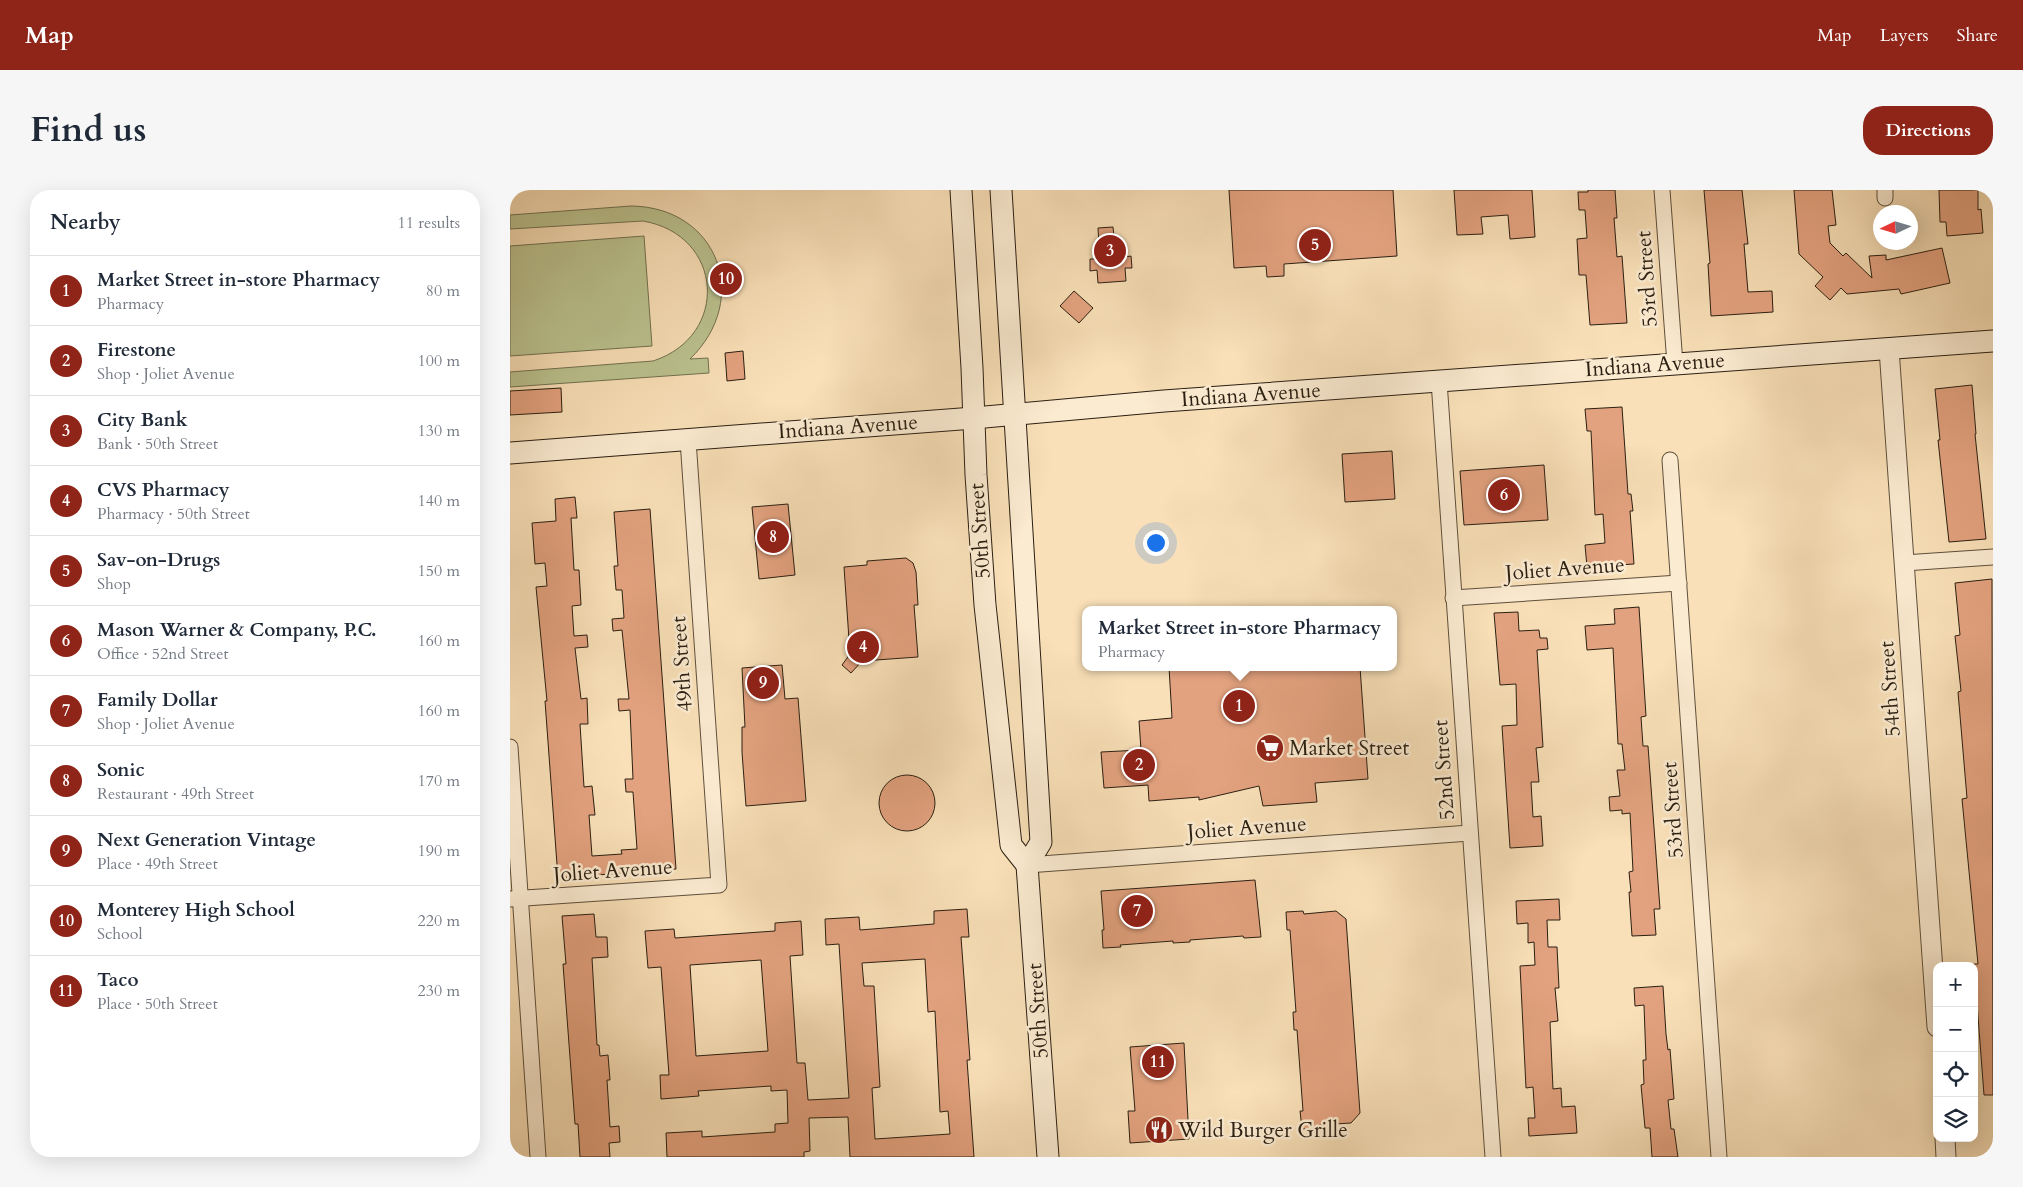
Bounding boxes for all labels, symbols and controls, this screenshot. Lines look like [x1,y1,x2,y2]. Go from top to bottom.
text: Map [25,19,74,52]
text: Map [1817,23,1852,48]
text: Layers [1880,23,1929,48]
text: Share [1957,23,1998,48]
text: Find us [30,106,146,154]
button: Directions [1863,106,1993,155]
north arrow [1873,205,1918,250]
text: Nearby [50,208,121,237]
text: 11 results [398,212,460,234]
pin: 5 [1299,226,1331,264]
street label: 53rd Street [1629,229,1665,328]
pin: 3 [1094,232,1126,270]
pin: 10 [710,260,742,298]
text: Market Street in-store Pharmacy [97,267,380,293]
text: 1 [62,280,70,302]
text: 80 m [426,280,460,302]
text: Pharmacy [97,293,164,315]
text: Firestone [97,337,176,363]
street label: Indiana Avenue [1584,346,1726,384]
text: 2 [62,350,70,372]
text: 100 m [418,350,460,372]
text: Shop · Joliet Avenue [97,363,235,385]
street label: Indiana Avenue [1180,376,1322,414]
text: City Bank [97,407,188,433]
street label: Indiana Avenue [777,408,919,446]
text: 3 [62,420,70,442]
text: 130 m [418,420,460,442]
text: Bank · 50th Street [97,433,218,455]
pin: 6 [1488,476,1520,514]
text: CVS Pharmacy [97,477,230,503]
street label: 50th Street [962,482,998,580]
text: 4 [62,490,70,512]
text: 140 m [418,490,460,512]
text: Pharmacy · 50th Street [97,503,250,525]
pin: 8 [757,518,789,556]
your location [1143,530,1169,556]
text: Sav-on-Drugs [97,547,220,573]
street label: Joliet Avenue [1501,550,1626,588]
text: 5 [62,560,70,582]
text: 150 m [418,560,460,582]
text: Shop [97,573,131,595]
popup [1082,606,1397,671]
street label: 49th Street [664,615,700,713]
text: Market Street in-store Pharmacy [1098,615,1381,641]
text: Mason Warner & Company, P.C. [97,617,376,643]
pin: 4 [847,628,879,666]
text: 6 [62,630,70,652]
text: 160 m [418,630,460,652]
street label: 54th Street [1872,640,1908,738]
text: Pharmacy [1098,641,1165,663]
text: Office · 52nd Street [97,643,229,665]
pin: 9 [747,664,779,702]
text: Family Dollar [97,687,218,713]
pin: 1 [1223,687,1255,725]
text: 7 [62,700,70,722]
text: 160 m [418,700,460,722]
text: Shop · Joliet Avenue [97,713,235,735]
street label: 52nd Street [1426,718,1462,821]
supermarket icon: Market Street [1255,733,1285,763]
place label: Market Street [1289,734,1409,763]
pin: 2 [1123,746,1155,784]
text: Sonic [97,757,145,783]
street label: 53rd Street [1655,760,1691,859]
text: 8 [62,770,70,792]
text: 170 m [418,770,460,792]
text: Restaurant · 49th Street [97,783,254,805]
street label: Joliet Avenue [1183,809,1308,847]
text: Next Generation Vintage [97,827,316,853]
text: 9 [62,840,70,862]
text: 190 m [418,840,460,862]
street label: Joliet Avenue [549,852,674,890]
text: Place · 49th Street [97,853,218,875]
pin: 7 [1121,892,1153,930]
text: Monterey High School [97,897,295,923]
text: 10 [58,910,74,932]
text: 220 m [418,910,460,932]
text: School [97,923,142,945]
street label: 50th Street [1020,962,1056,1060]
map controls [1933,962,1978,1142]
button: + [1933,962,1978,1007]
text: Taco [97,967,139,993]
text: 11 [58,980,74,1002]
text: 230 m [418,980,460,1002]
text: Place · 50th Street [97,993,218,1015]
button: − [1933,1007,1978,1052]
pin: 11 [1142,1043,1174,1081]
button: locate [1933,1052,1978,1097]
button: layers [1933,1097,1978,1142]
restaurant icon: Wild Burger Grille [1144,1115,1174,1145]
place label: Wild Burger Grille [1177,1116,1348,1145]

